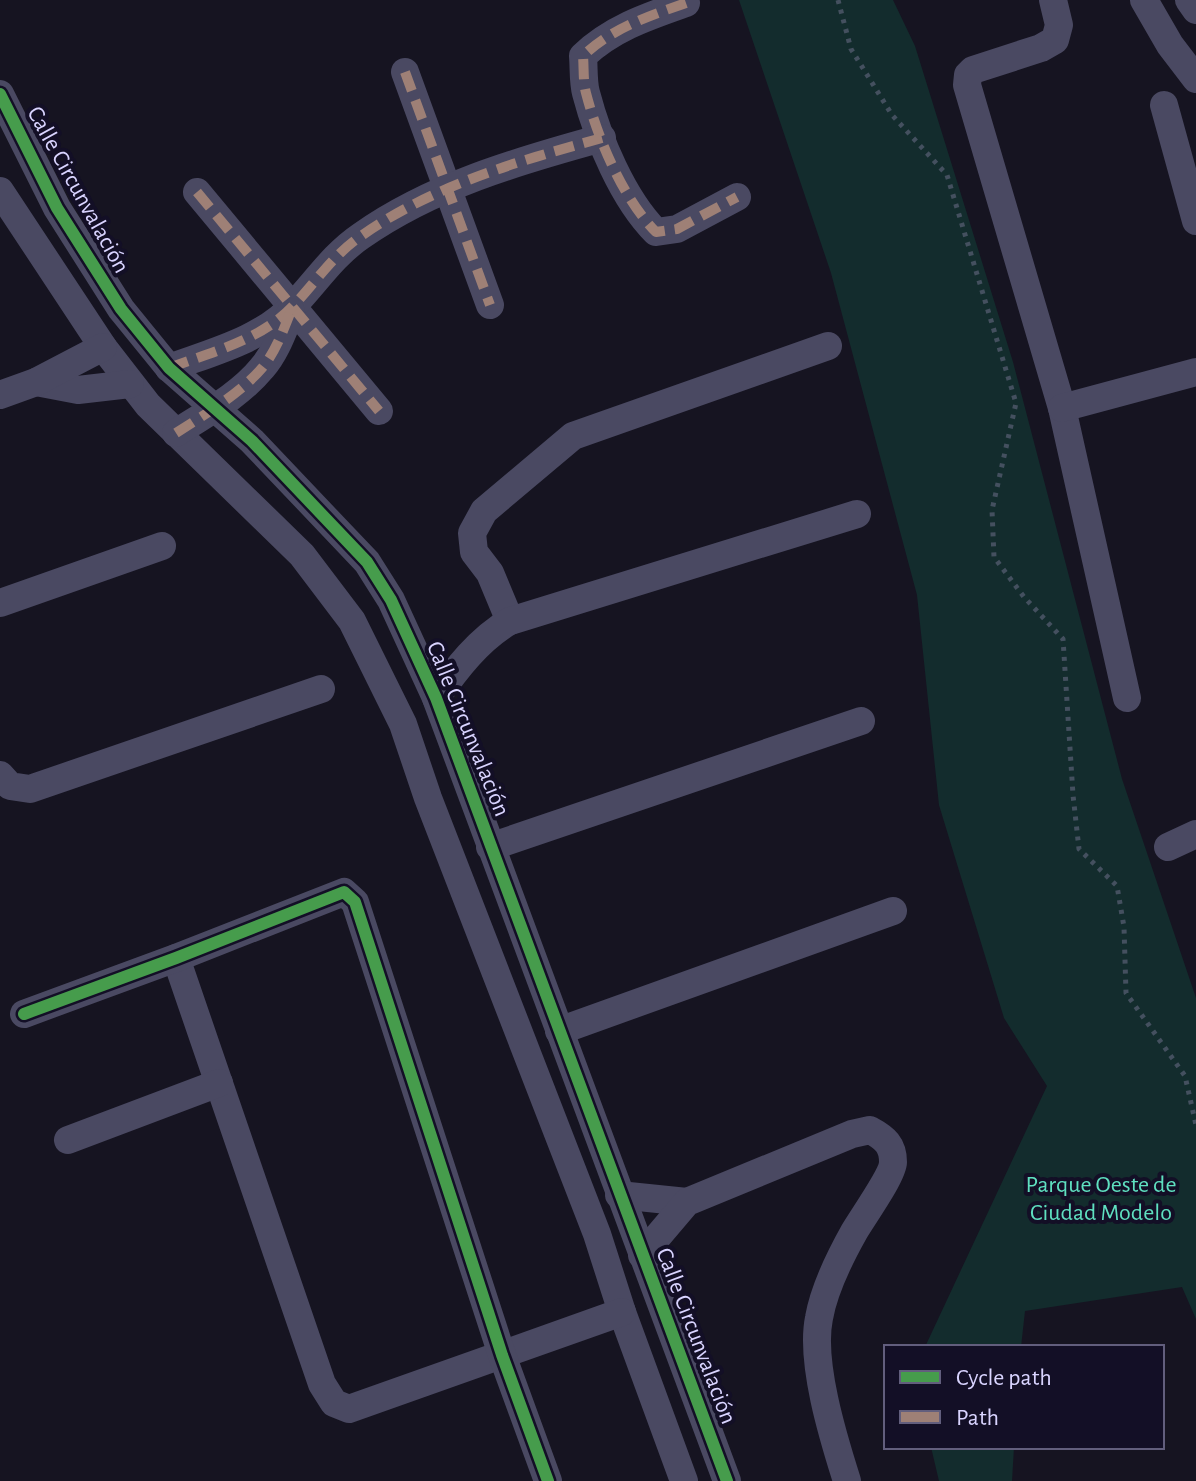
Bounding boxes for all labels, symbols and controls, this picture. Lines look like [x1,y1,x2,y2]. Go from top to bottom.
street label: Calle Circunvalación [22,103,134,277]
street label: Calle Circunvalación [422,638,514,820]
park label: Parque Oeste de Ciudad Modelo [1026,1173,1176,1225]
street label: Calle Circunvalación [651,1245,741,1427]
legend [884,1345,1164,1449]
text: Cycle path [956,1366,1052,1390]
text: Path [956,1406,999,1430]

